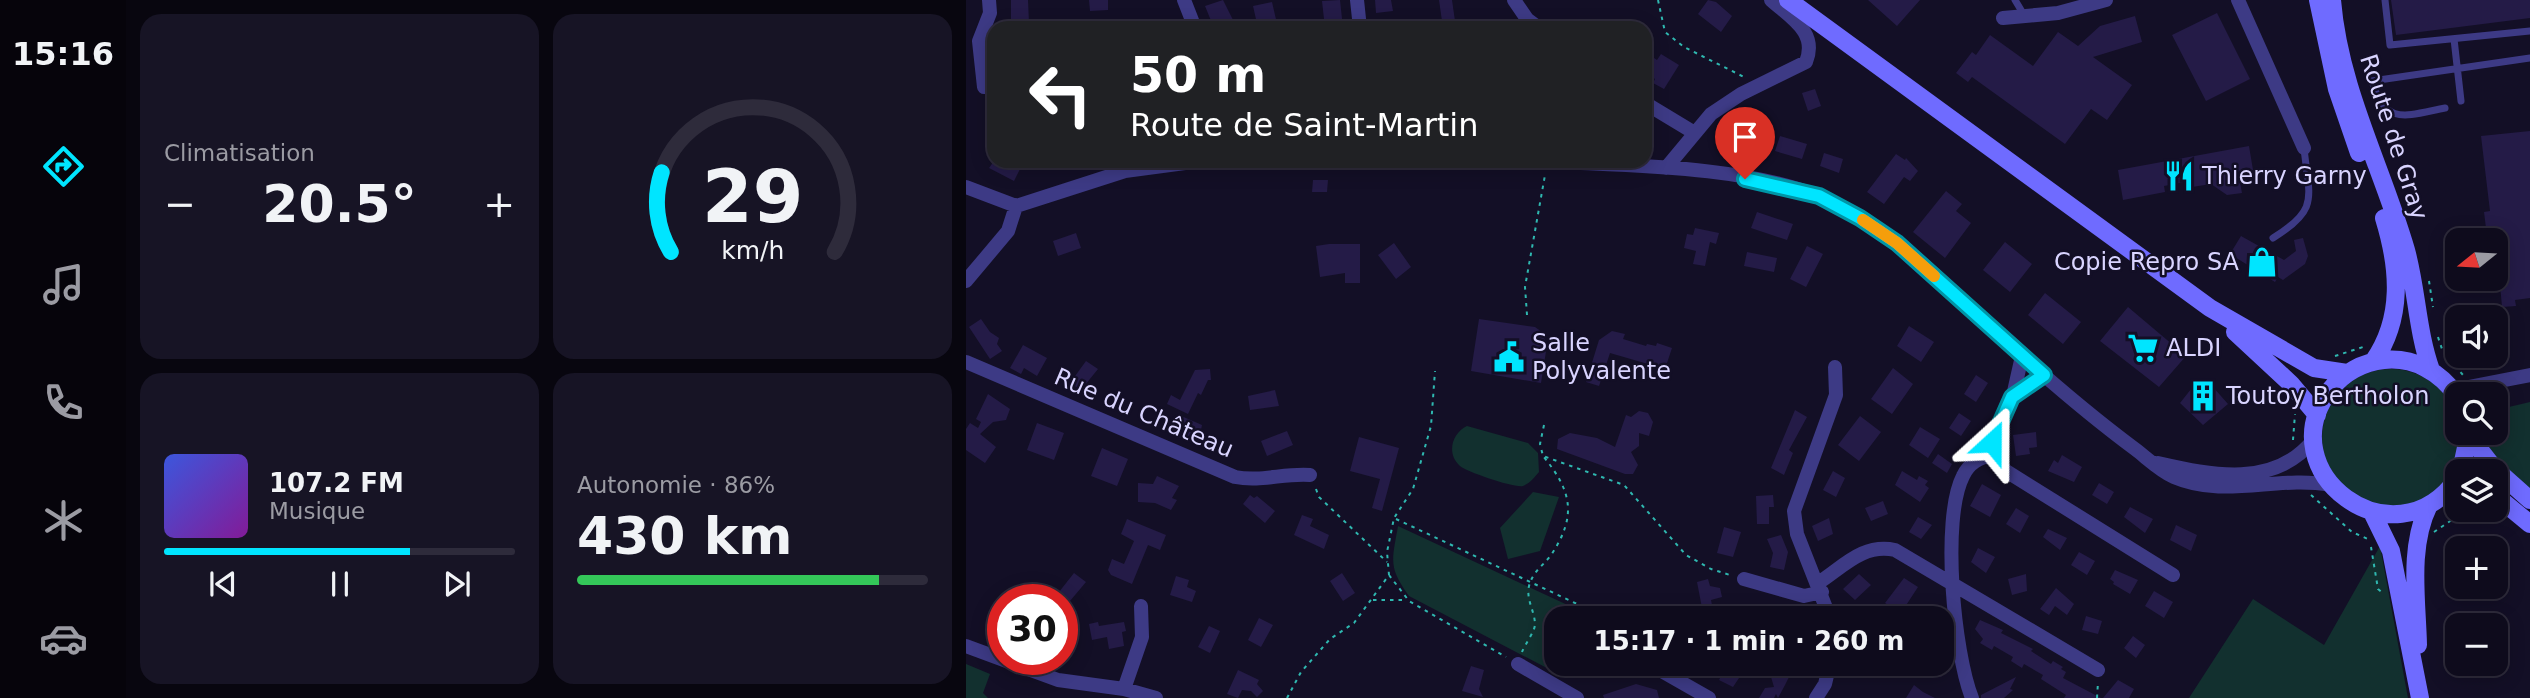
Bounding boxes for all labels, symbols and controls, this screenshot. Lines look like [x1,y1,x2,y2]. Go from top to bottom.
text: 15:16 [12,35,114,73]
text: 50 m [1130,47,1266,104]
icon: left [1015,49,1106,140]
street label: Route de Gray [2354,51,2434,223]
text: Route de Saint-Martin [1130,106,1479,144]
pin [1715,107,1775,179]
icon: arrive [1726,118,1764,156]
text: Climatisation [164,140,315,166]
icon: directions [39,142,88,191]
text: 29 [702,155,803,240]
restaurant icon: Thierry Garny [2162,159,2196,193]
place label: Thierry Garny [2201,162,2367,190]
text: 20.5° [262,174,417,234]
text: − [164,182,196,226]
text: + [483,182,515,226]
north arrow [2445,228,2508,290]
map controls [2445,228,2508,676]
text: km/h [721,236,784,265]
shop icon: Copie Repro SA [2245,245,2279,279]
place label: Copie Repro SA [2054,248,2240,276]
icon: music [39,260,88,309]
button: sound [2445,305,2508,368]
place label: Salle Polyvalente [1532,329,1671,385]
supermarket icon: ALDI [2126,331,2160,365]
place label: ALDI [2166,334,2221,362]
public building icon: Salle Polyvalente [1492,340,1526,374]
street label: Rue du Château [1050,363,1238,463]
icon: phone [39,378,88,427]
building icon: Toutoy Bertholon [2186,379,2220,413]
place label: Toutoy Bertholon [2225,382,2429,410]
button: search [2445,382,2508,445]
position arrow [1955,405,2029,479]
button: layers [2445,459,2508,522]
text: 107.2 FM [269,468,404,498]
text: Autonomie · 86% [577,472,775,498]
icon: climate [39,496,88,545]
text: Musique [269,498,365,524]
text: 430 km [577,506,792,566]
button: + [2445,536,2508,599]
icon: previous [204,565,242,603]
icon: pause [321,565,359,603]
icon: next [438,565,476,603]
speed limit sign: 30 [987,584,1078,675]
button: − [2445,613,2508,676]
icon: car [39,614,88,663]
text: 15:17 · 1 min · 260 m [1594,626,1904,656]

